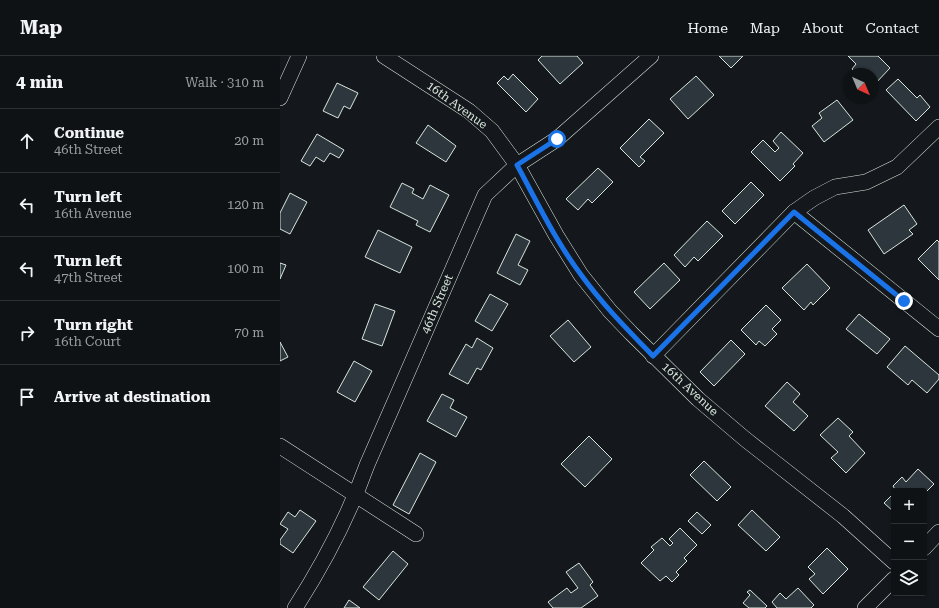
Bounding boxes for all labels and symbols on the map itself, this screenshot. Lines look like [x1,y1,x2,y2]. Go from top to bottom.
north arrow [843,68,879,104]
street label: 16th Avenue [424,78,490,132]
route start [548,130,566,148]
street label: 46th Street [418,272,456,336]
route end [895,292,913,310]
street label: 16th Avenue [659,359,721,419]

